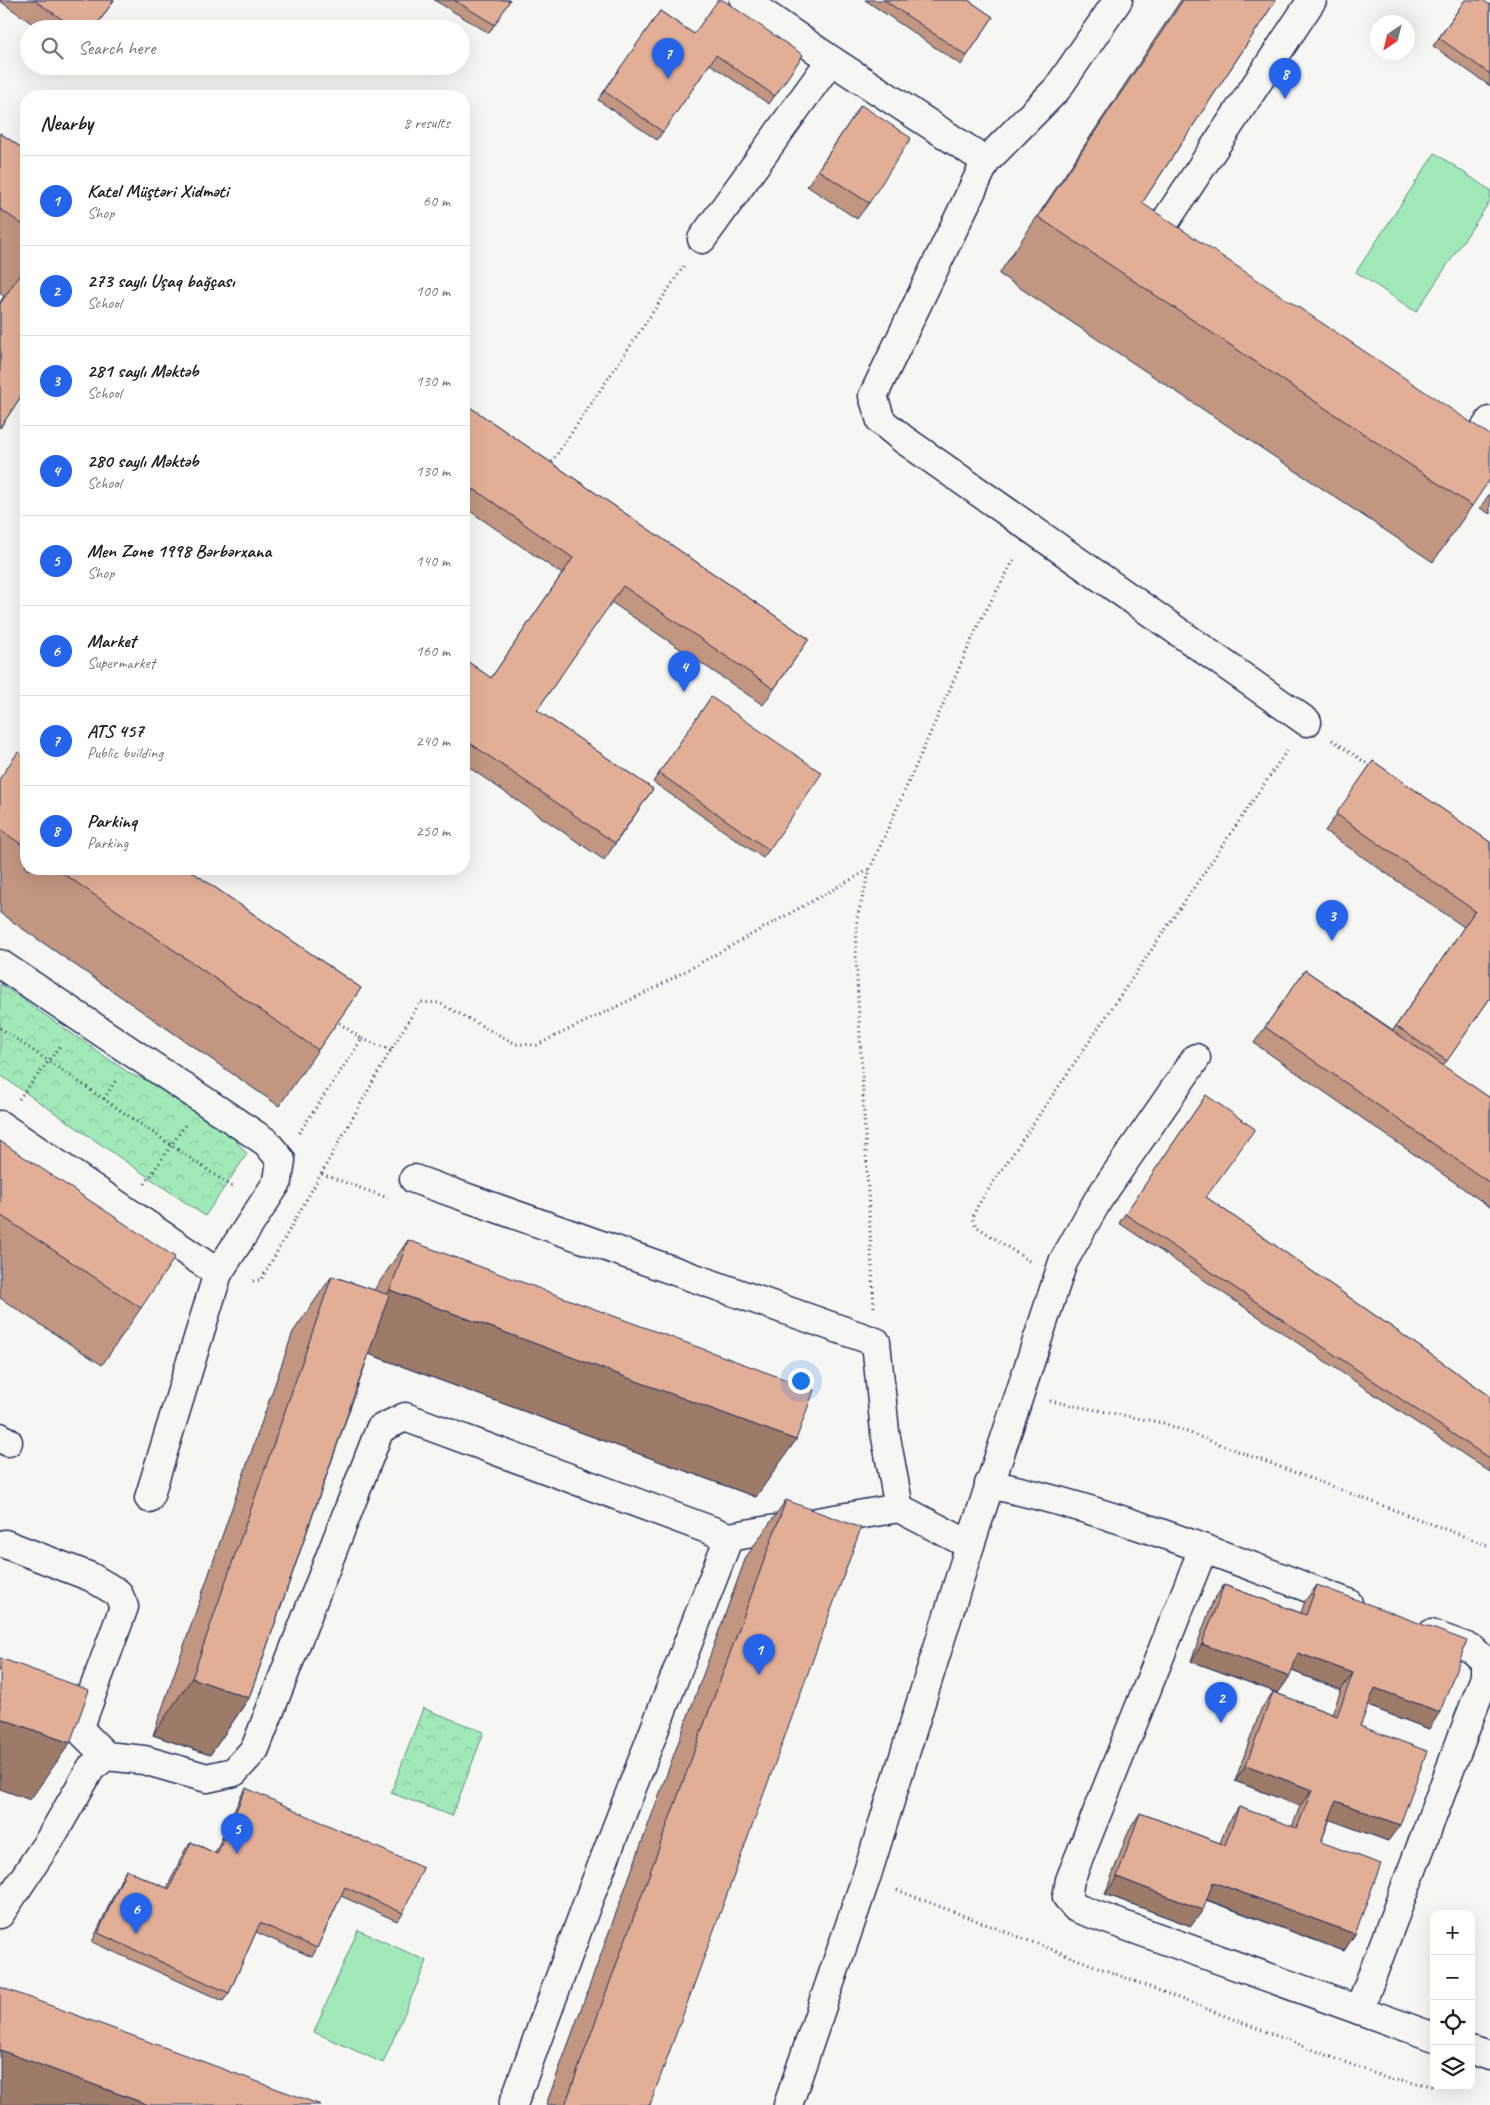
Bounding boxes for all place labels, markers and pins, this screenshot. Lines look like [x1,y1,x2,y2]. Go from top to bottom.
pin: 7 [652,38,684,79]
pin: 8 [1269,58,1301,99]
pin: 4 [668,651,700,692]
pin: 3 [1316,900,1348,941]
pin: 1 [743,1634,775,1675]
pin: 2 [1205,1682,1237,1723]
pin: 5 [221,1813,253,1854]
pin: 6 [120,1893,152,1934]

